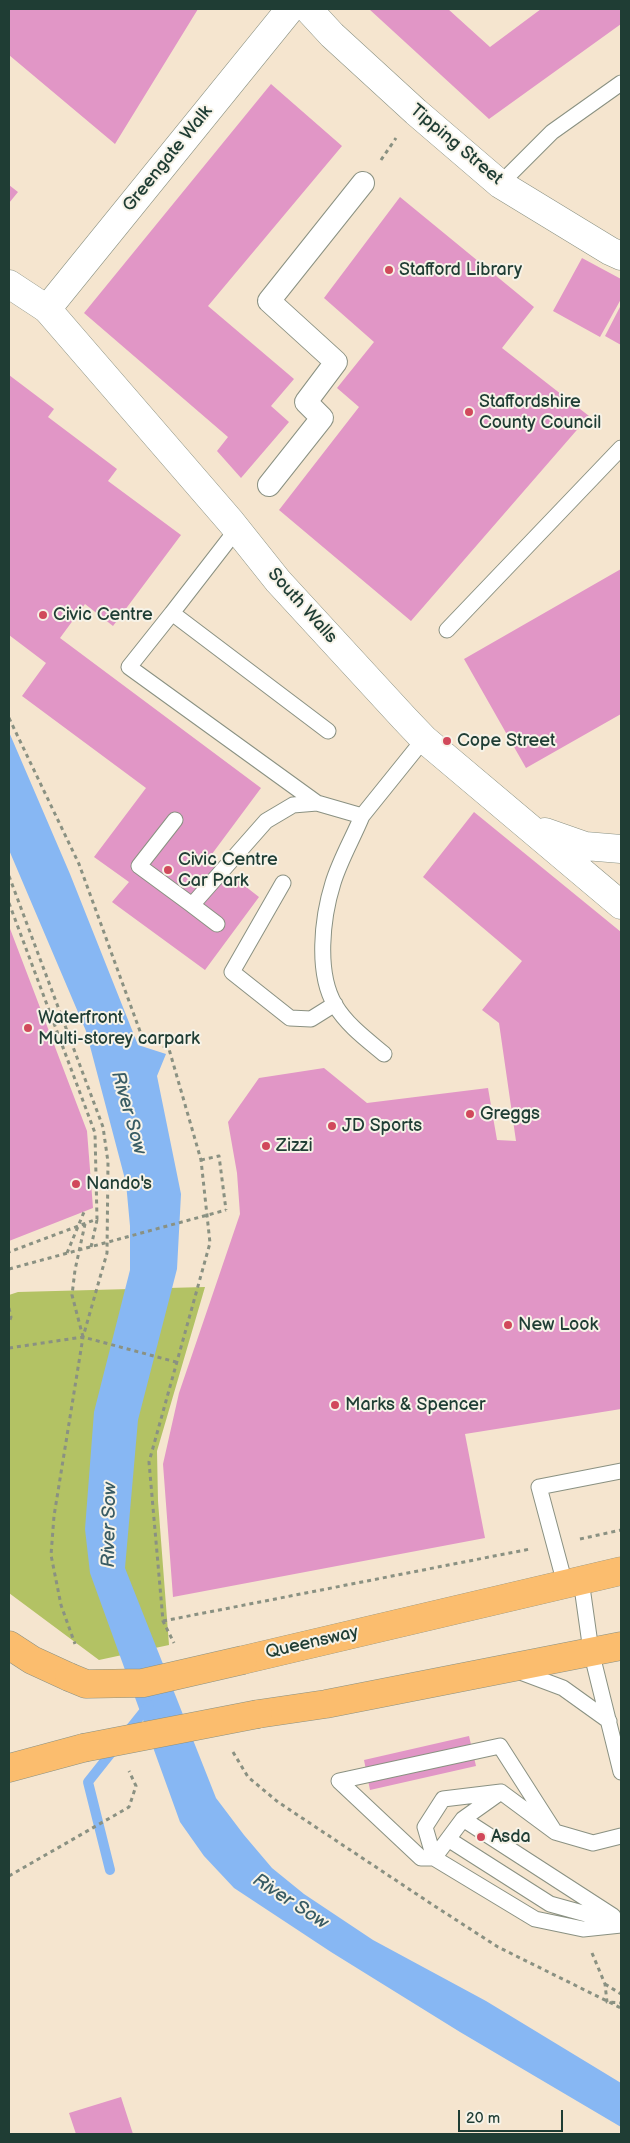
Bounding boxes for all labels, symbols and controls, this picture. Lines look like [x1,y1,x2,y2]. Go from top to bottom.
street label: Tipping Street [405,100,507,190]
street label: Greengate Walk [118,101,218,217]
place label: Stafford Library [399,259,522,281]
marker: Stafford Library [383,264,395,276]
place label: Staffordshire County Council [479,391,601,434]
marker: Staffordshire County Council [463,406,475,418]
street label: South Walls [263,564,341,648]
place label: Civic Centre [53,604,153,626]
marker: Civic Centre [37,609,49,621]
place label: Cope Street [457,730,555,752]
marker: Cope Street [441,735,453,747]
place label: Civic Centre Car Park [178,849,278,892]
marker: Civic Centre Car Park [162,864,174,876]
place label: Waterfront Multi-storey carpark [38,1007,200,1050]
marker: Waterfront Multi-storey carpark [22,1022,34,1034]
water label: River Sow [105,1069,151,1157]
place label: Greggs [480,1103,540,1125]
marker: Greggs [464,1108,476,1120]
place label: JD Sports [342,1115,422,1137]
marker: JD Sports [326,1120,338,1132]
place label: Zizzi [276,1135,313,1157]
marker: Zizzi [260,1140,272,1152]
place label: Nando's [86,1173,152,1195]
marker: Nando's [70,1178,82,1190]
place label: New Look [518,1314,598,1336]
marker: New Look [502,1319,514,1331]
place label: Marks & Spencer [345,1394,486,1416]
marker: Marks & Spencer [329,1399,341,1411]
water label: River Sow [98,1482,122,1568]
street label: Queensway [263,1622,361,1664]
place label: Asda [491,1826,531,1848]
marker: Asda [475,1831,487,1843]
water label: River Sow [248,1869,332,1935]
scale bar [460,2100,565,2132]
text: 20 m [466,2109,500,2128]

